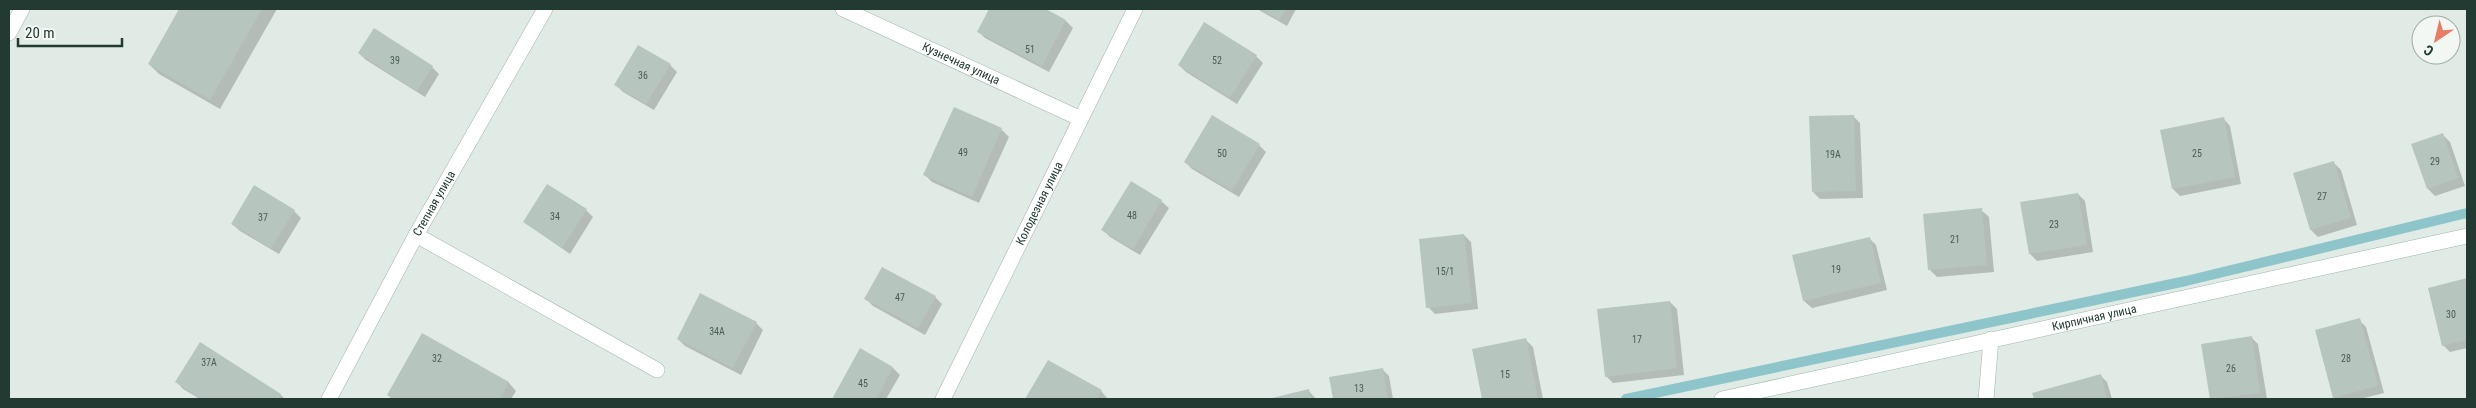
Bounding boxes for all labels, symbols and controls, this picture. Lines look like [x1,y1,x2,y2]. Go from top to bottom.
scale bar [18,15,121,47]
north arrow [2411,15,2461,65]
text: 20 m [25,24,55,42]
street label: Кузнечная улица [920,40,1002,88]
text: С [2421,42,2436,59]
house number: 51 [1025,44,1035,55]
house number: 39 [390,55,400,66]
house number: 52 [1212,55,1222,66]
house number: 36 [638,70,648,81]
house number: 49 [958,147,968,158]
house number: 50 [1217,148,1227,159]
house number: 25 [2192,148,2202,159]
house number: 19А [1825,149,1841,160]
house number: 29 [2430,156,2440,167]
street label: Колодезная улица [1013,159,1066,247]
street label: Степная улица [410,168,458,238]
house number: 27 [2317,191,2327,202]
house number: 48 [1127,210,1137,221]
house number: 34 [550,211,560,222]
house number: 37 [258,212,268,223]
house number: 23 [2049,219,2059,230]
house number: 21 [1950,234,1960,245]
house number: 19 [1831,264,1841,275]
house number: 15/1 [1436,266,1454,277]
house number: 47 [895,292,905,303]
street label: Кирпичная улица [2051,301,2138,334]
house number: 30 [2446,309,2456,320]
house number: 34А [709,326,725,337]
house number: 17 [1632,334,1642,345]
house number: 32 [432,353,442,364]
house number: 28 [2341,353,2351,364]
house number: 37А [201,357,217,368]
house number: 26 [2226,363,2236,374]
house number: 15 [1500,369,1510,380]
house number: 45 [858,378,868,389]
house number: 13 [1354,383,1364,394]

